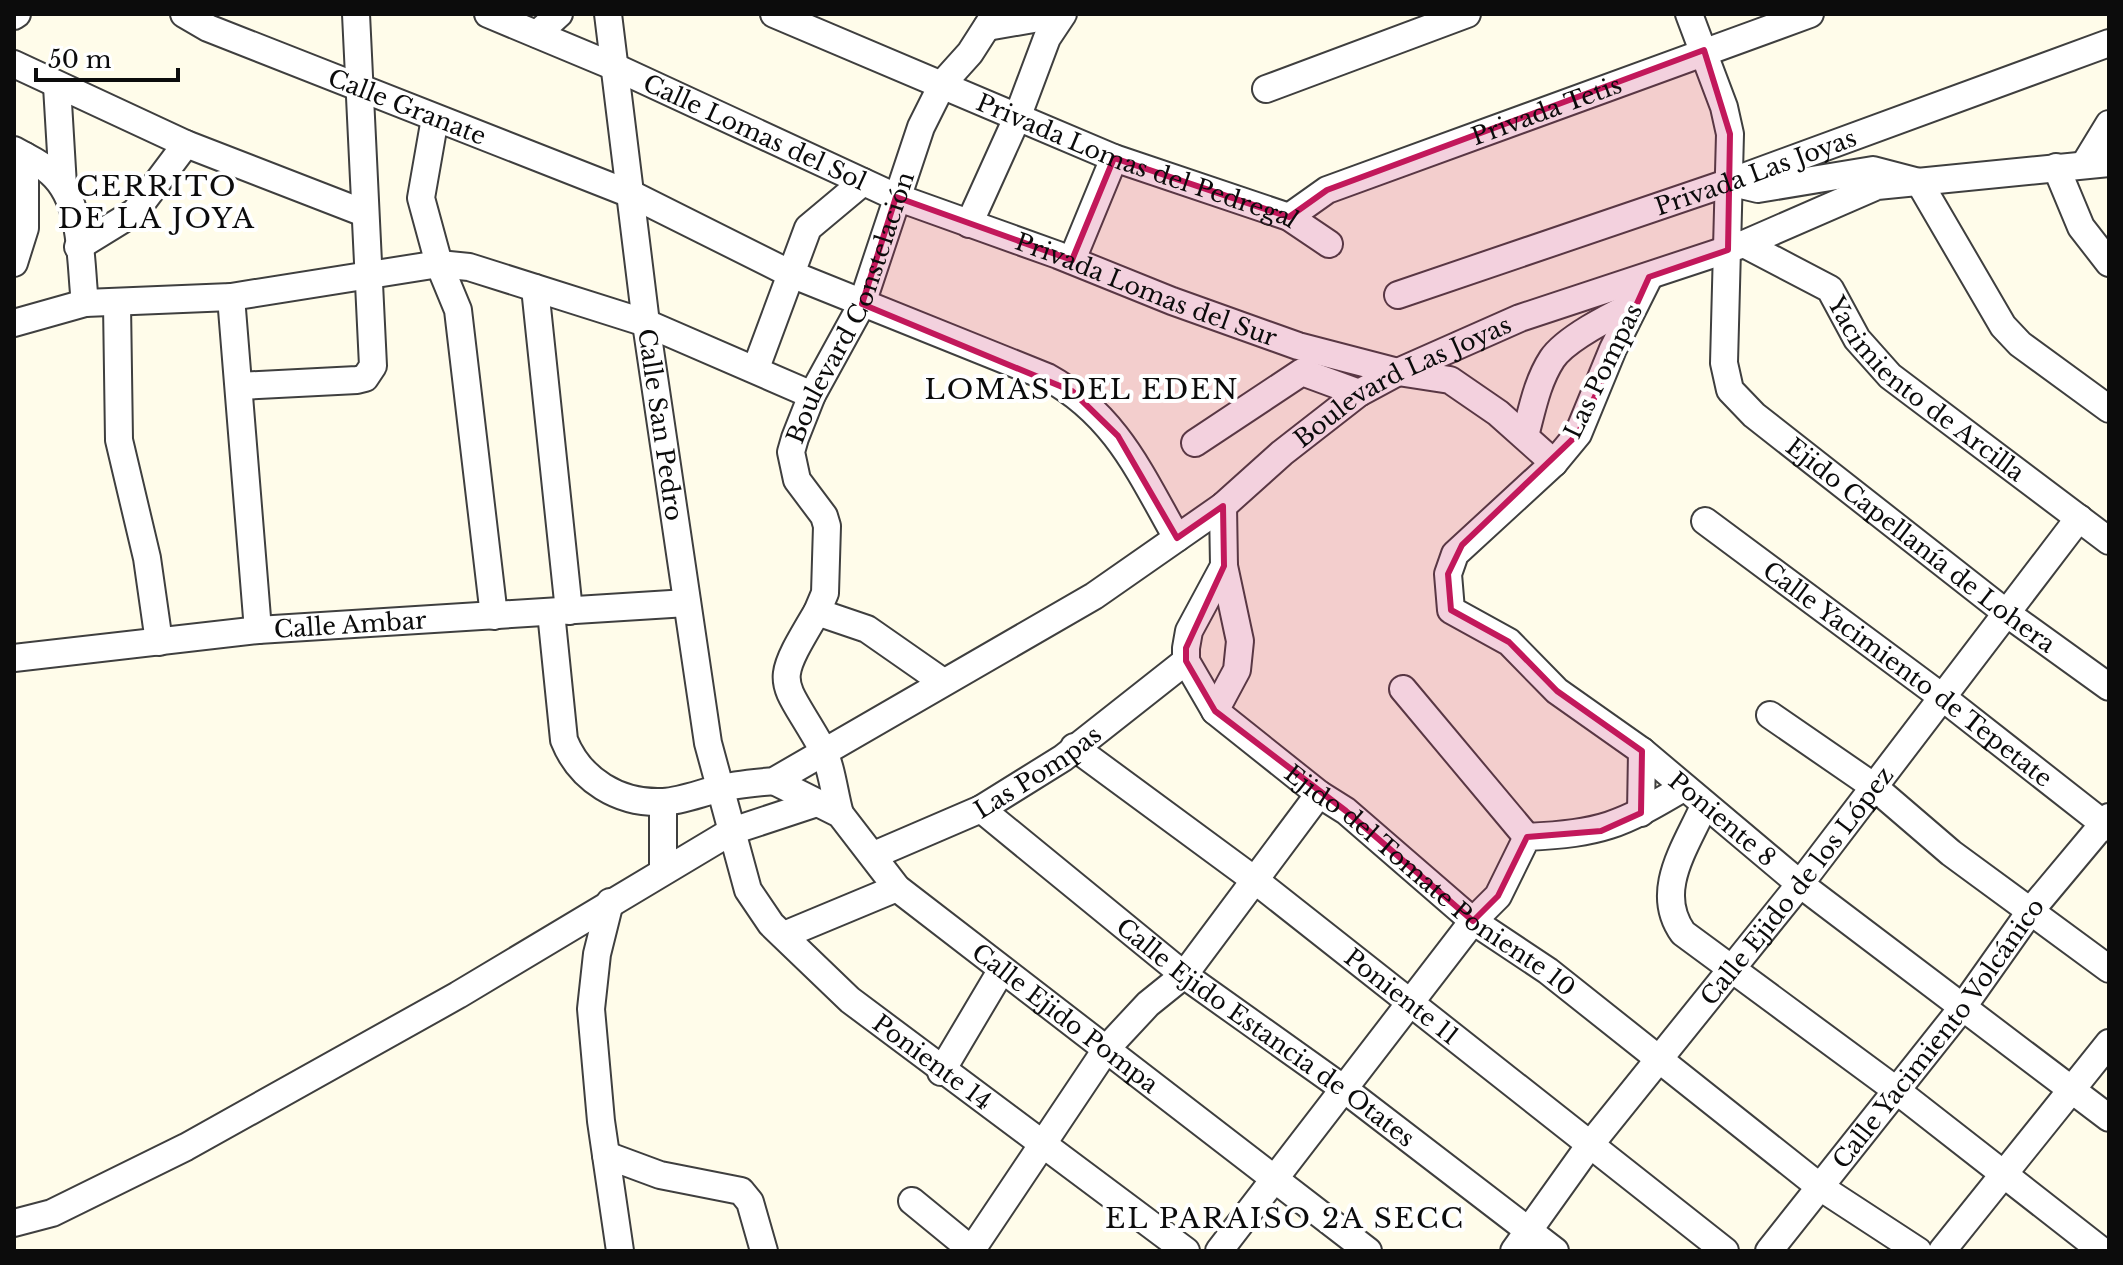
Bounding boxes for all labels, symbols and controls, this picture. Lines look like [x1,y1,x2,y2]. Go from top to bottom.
scale bar [36,32,178,82]
text: 50 m [48,45,112,74]
street label: Calle Granate [324,62,490,150]
street label: Calle Lomas del Sol [639,68,871,196]
street label: Privada Tetis [1467,69,1625,151]
street label: Privada Lomas del Pedregal [972,87,1304,234]
street label: Privada Las Joyas [1651,123,1860,221]
street label: Boulevard Constelación [780,168,920,447]
district label: CERRITO DE LA JOYA [58,169,256,236]
street label: Privada Lomas del Sur [1012,226,1282,352]
street label: Yacimiento de Arcilla [1822,290,2031,487]
street label: Las Pompas [1558,299,1648,443]
street label: Boulevard Las Joyas [1288,309,1515,453]
street label: Calle San Pedro [633,327,689,522]
district label: LOMAS DEL EDEN [924,372,1240,407]
street label: Ejido Capellanía de Lohera [1781,431,2062,659]
street label: Calle Yacimiento de Tepetate [1758,555,2058,793]
street label: Calle Ambar [273,605,428,643]
street label: Las Pompas [969,719,1107,824]
street label: Ejido del Tomate Poniente 10 [1279,758,1582,1002]
street label: Calle Ejido de los López [1694,761,1899,1011]
street label: Poniente 8 [1663,766,1782,872]
street label: Calle Yacimiento Volcánico [1826,892,2050,1174]
street label: Calle Ejido Estancia de Otates [1111,912,1421,1153]
street label: Calle Ejido Pompa [967,937,1165,1099]
street label: Poniente 11 [1339,942,1465,1050]
street label: Poniente 14 [867,1008,998,1116]
district label: EL PARAISO 2A SECC [1105,1201,1465,1236]

